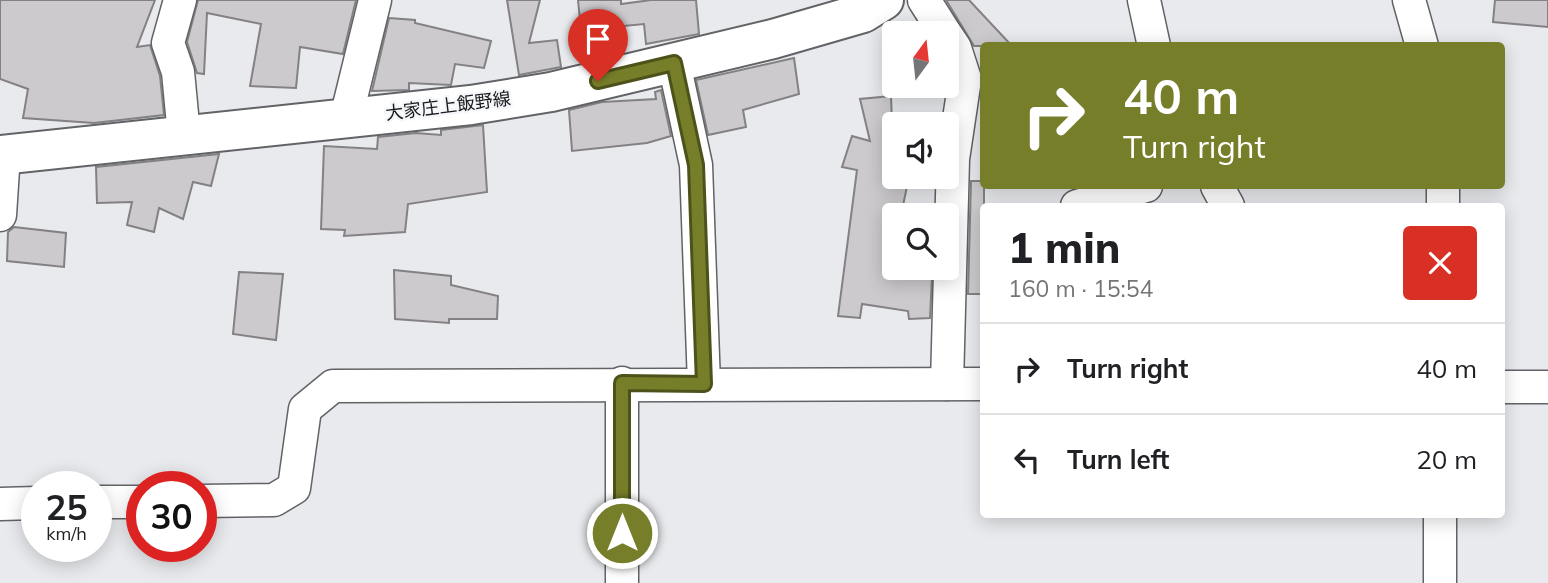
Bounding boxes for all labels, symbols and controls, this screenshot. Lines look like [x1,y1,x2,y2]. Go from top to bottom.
pin [568,9,628,81]
icon: arrive [579,20,617,58]
north arrow [882,21,959,98]
map controls [882,21,959,280]
text: 40 m [1123,65,1239,126]
icon: right [1008,70,1099,161]
street label: 大家庄上飯野線 [384,86,512,125]
button: sound [882,112,959,189]
text: Turn right [1123,126,1266,166]
button: search [882,203,959,280]
text: 1 min [1008,221,1121,274]
button: close [1403,226,1477,300]
text: 160 m · 15:54 [1008,274,1153,303]
icon: right [1008,350,1046,388]
text: Turn right [1067,352,1188,385]
text: 40 m [1416,352,1477,385]
icon: left [1008,441,1046,479]
text: Turn left [1067,443,1169,476]
text: 20 m [1416,443,1477,476]
speed limit sign: 30 [126,471,217,562]
text: 25 [45,485,88,529]
position arrow [585,496,659,570]
text: km/h [46,522,87,545]

